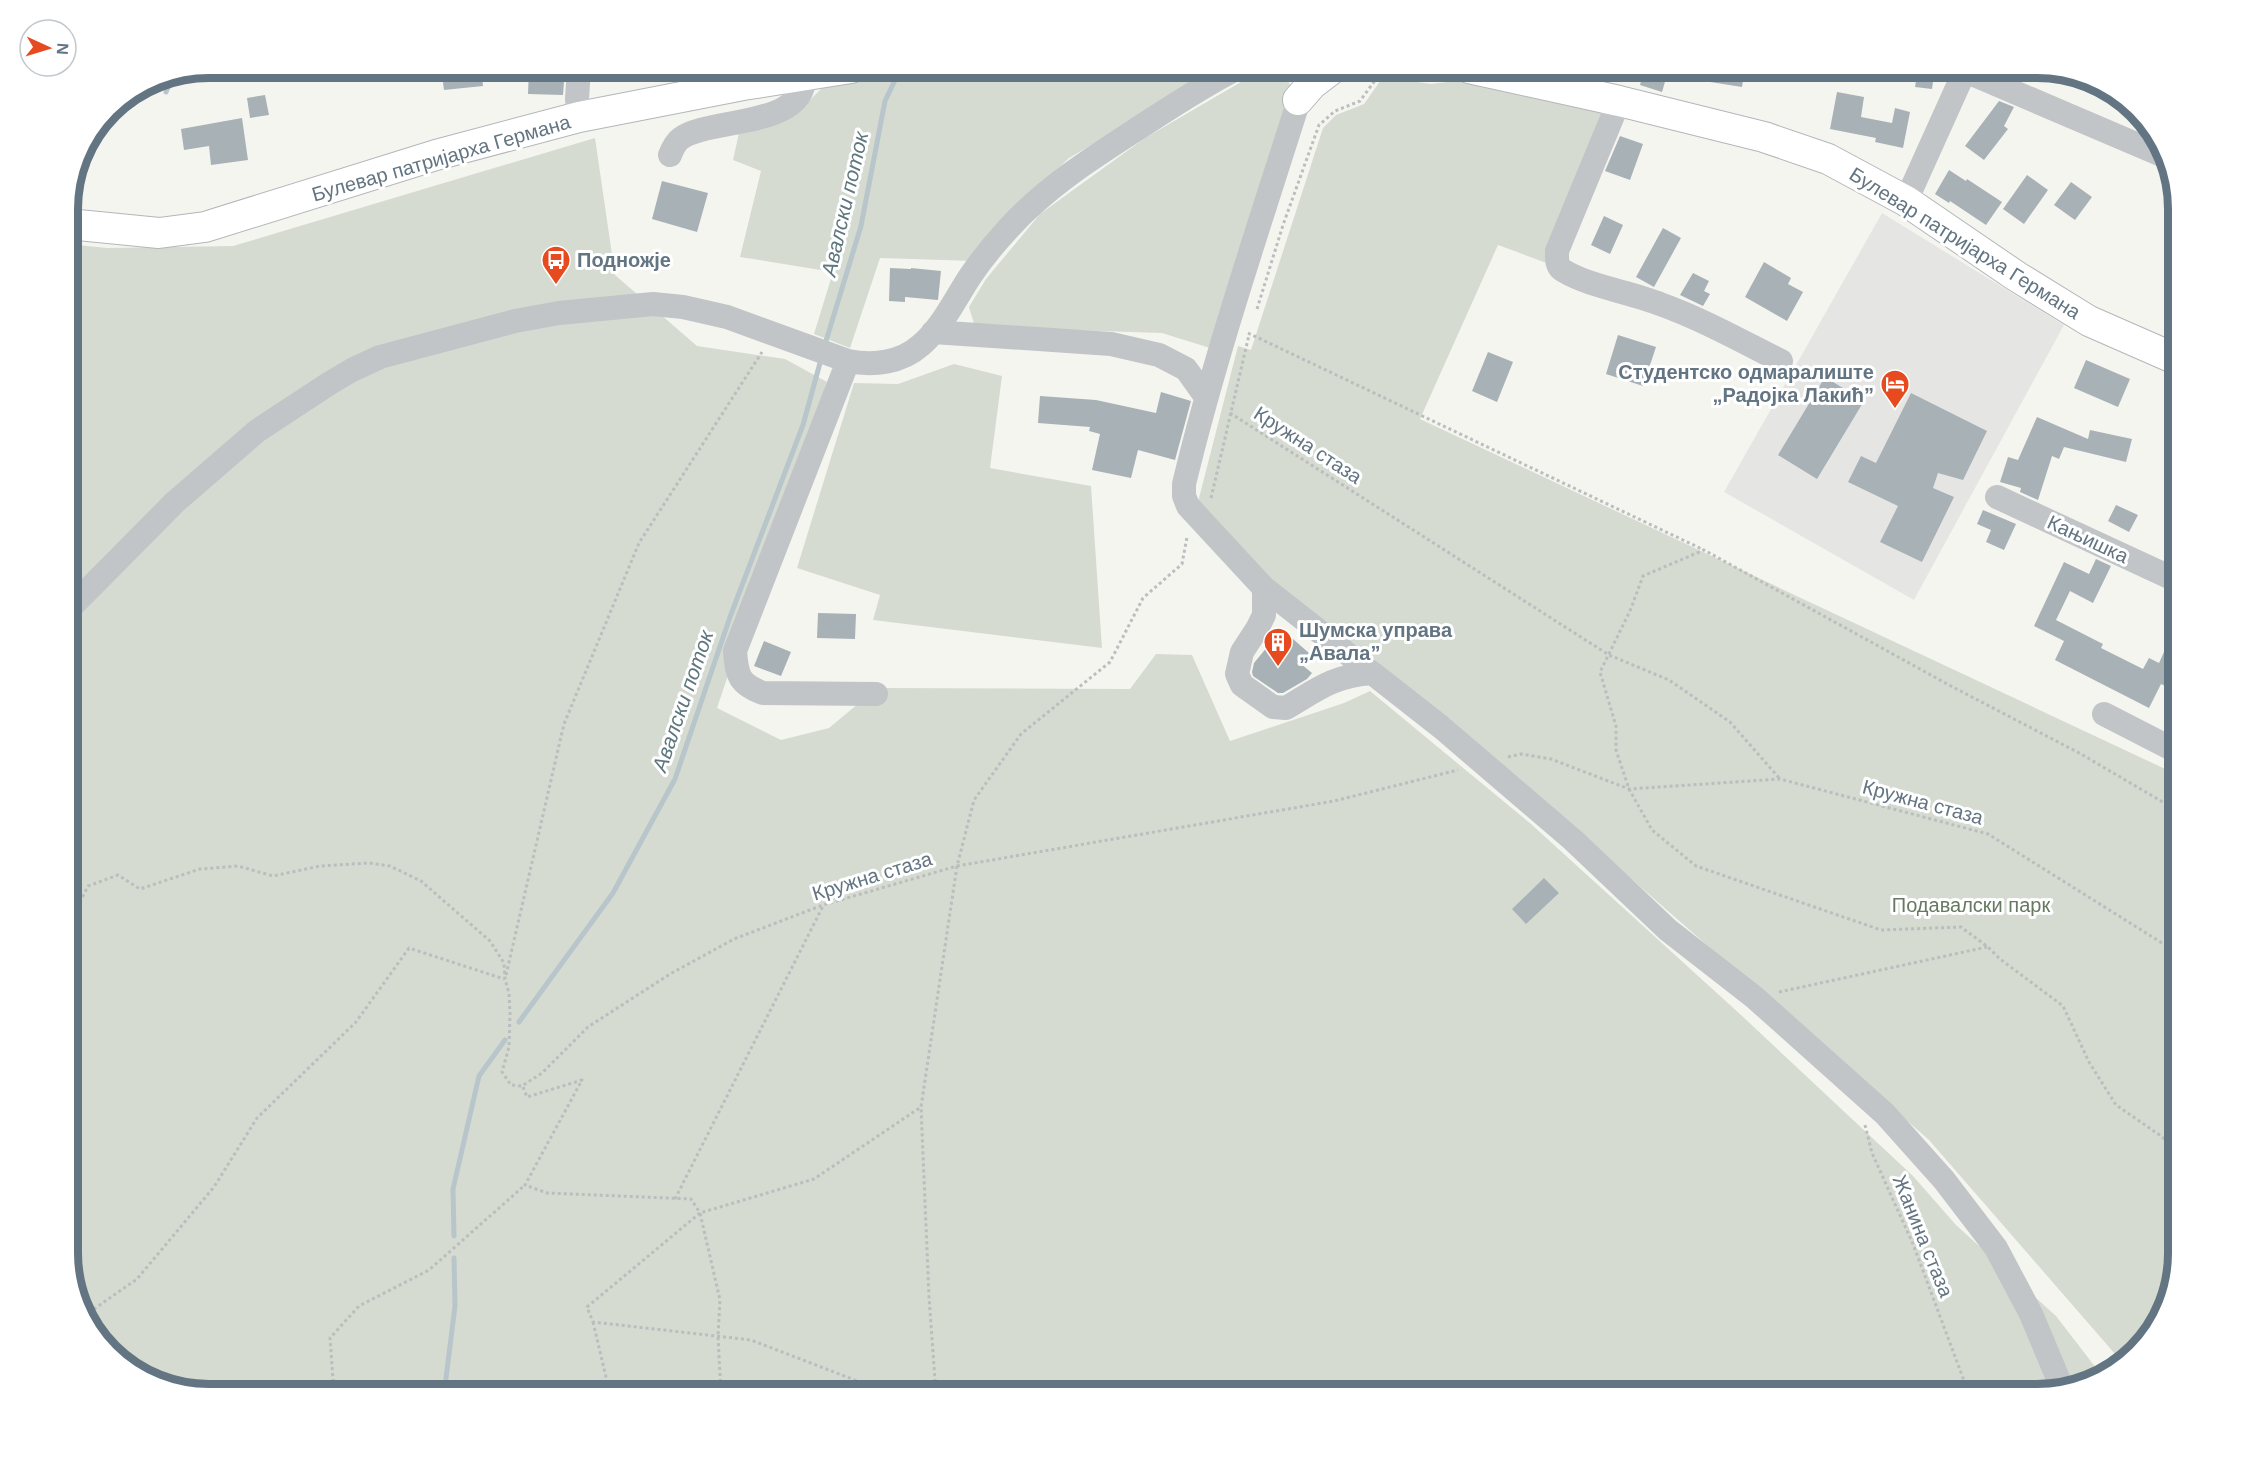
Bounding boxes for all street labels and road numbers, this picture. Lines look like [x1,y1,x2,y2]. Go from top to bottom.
street label: Булевар патријарха Германа [309,110,574,205]
street label: Булевар патријарха Германа [1846,163,2085,324]
street label: Кружна стаза [1250,402,1367,488]
street label: Кањишка [2044,511,2133,568]
street label: Кружна стаза [1860,775,1987,829]
street label: Кружна стаза [809,847,935,905]
street label: Жанина стаза [1888,1172,1958,1301]

